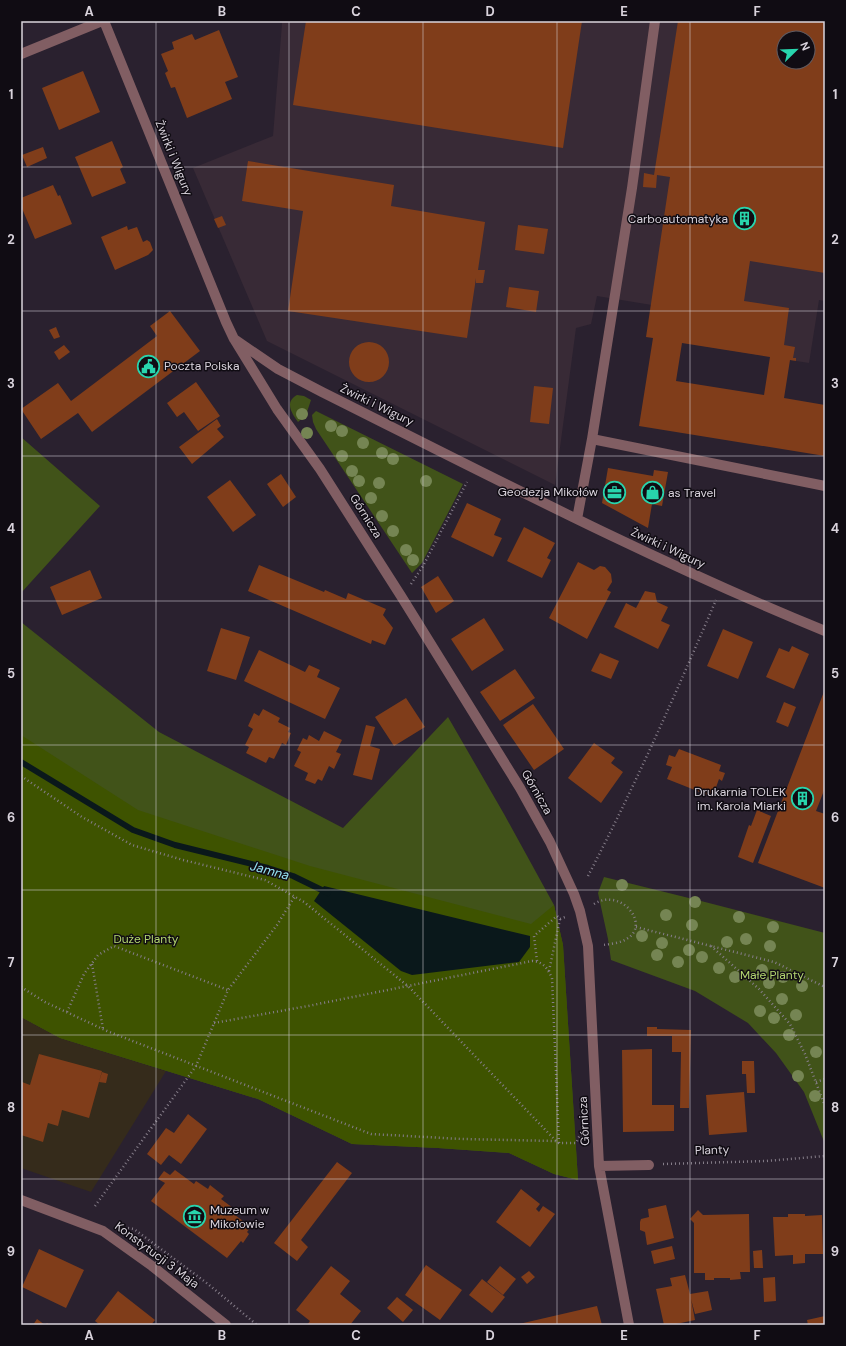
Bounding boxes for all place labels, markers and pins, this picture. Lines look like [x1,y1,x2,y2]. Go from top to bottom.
building icon: Carboautomatyka [731,206,757,232]
place label: Carboautomatyka [628,211,728,227]
public building icon: Poczta Polska [135,353,161,379]
place label: Poczta Polska [164,358,239,374]
office icon: Geodezja Mikołów [601,479,627,505]
shop icon: as Travel [640,480,666,506]
place label: Geodezja Mikołów [498,484,598,500]
place label: as Travel [668,485,716,501]
place label: Drukarnia TOLEK im. Karola Miarki [694,784,786,814]
building icon: Drukarnia TOLEK im. Karola Miarki [789,786,815,812]
place label: Muzeum w Mikołowie [210,1202,269,1232]
museum icon: Muzeum w Mikołowie [182,1204,208,1230]

